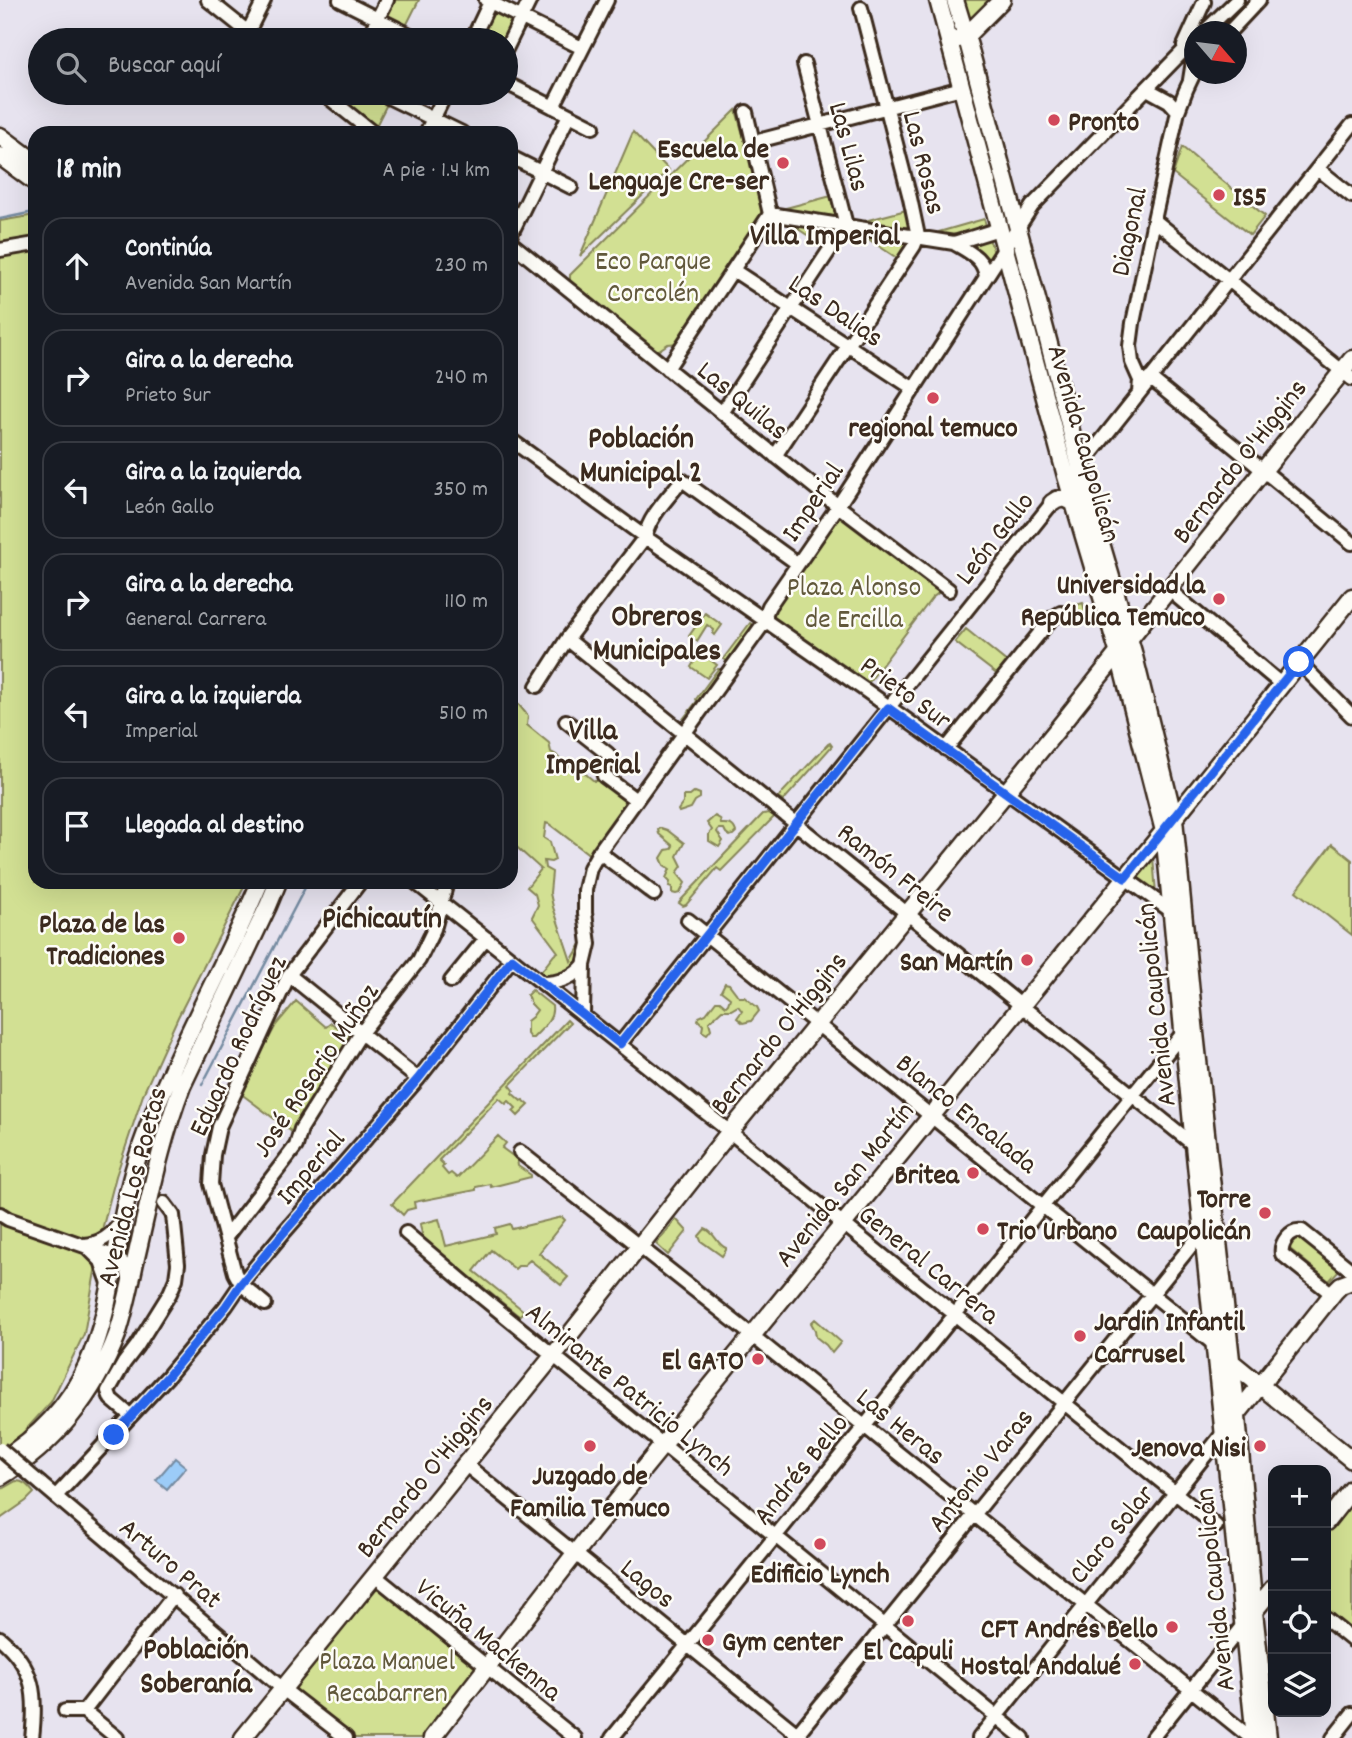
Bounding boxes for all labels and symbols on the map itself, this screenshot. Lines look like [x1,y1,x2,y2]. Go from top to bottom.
north arrow [1184,21,1247,84]
street label: Las Lilas [815,98,877,196]
place label: Pronto [1068,105,1139,145]
street label: Las Rosas [889,107,953,219]
marker: Pronto [1046,112,1062,128]
place label: Escuela de Lenguaje Cre-ser [588,132,770,204]
marker: Escuela de Lenguaje Cre-ser [775,155,791,171]
place label: IS5 [1233,180,1267,220]
street label: Diagonal [1103,183,1161,280]
marker: IS5 [1211,187,1227,203]
district label: Villa Imperial [750,217,901,260]
park label: Eco Parque Corcolén [595,244,711,316]
street label: Las Dalias [779,267,890,360]
street label: Avenida Caupolicán [1034,341,1129,548]
street label: Las Quilas [686,353,795,452]
street label: Bernardo O'Higgins [1165,372,1319,554]
marker: regional temuco [925,390,941,406]
place label: regional temuco [848,411,1018,451]
district label: Población Municipal 2 [580,420,702,497]
street label: Imperial [774,456,857,552]
street label: León Gallo [948,485,1046,595]
place label: Universidad la República Temuco [1021,568,1206,640]
park label: Plaza Alonso de Ercilla [787,570,921,642]
marker: Universidad la República Temuco [1211,591,1227,607]
district label: Obreros Municipales [593,598,721,675]
route start [1283,646,1314,677]
street label: Prieto Sur [850,648,959,742]
district label: Villa Imperial [546,712,641,789]
street label: Ramón Freire [827,815,961,935]
district label: Pichicautín [322,900,442,943]
street label: Avenida Caupolicán [1128,901,1190,1108]
place label: Plaza de las Tradiciones [39,907,165,979]
marker: Plaza de las Tradiciones [171,930,187,946]
street label: Bernardo O'Higgins [702,945,859,1125]
place label: San Martín [900,945,1013,985]
street label: Eduardo Rodríguez [181,950,300,1144]
marker: San Martín [1019,952,1035,968]
street label: José Rosario Muñoz [245,976,392,1167]
street label: Blanco Encalada [885,1046,1045,1186]
street label: Avenida Los Poetas [89,1083,181,1291]
street label: Avenida San Martín [767,1095,926,1278]
street label: Imperial [269,1123,357,1216]
place label: Britea [894,1158,960,1198]
marker: Britea [965,1165,981,1181]
place label: Torre Caupolicán [1137,1182,1251,1254]
street label: General Carrera [847,1197,1007,1337]
marker: Torre Caupolicán [1257,1205,1273,1221]
place label: Trio Urbano [997,1214,1117,1254]
marker: Trio Urbano [975,1221,991,1237]
street label: Almirante Patricio Lynch [515,1295,741,1489]
place label: Jardin Infantil Carrusel [1094,1305,1245,1377]
marker: Jardin Infantil Carrusel [1072,1328,1088,1344]
place label: El GATO [662,1344,744,1384]
marker: El GATO [750,1351,766,1367]
street label: Las Heras [846,1380,952,1477]
street label: Bernardo O'Higgins [348,1388,505,1568]
street label: Antonio Varas [920,1401,1046,1543]
street label: Andrés Bello [745,1407,860,1536]
route end [98,1419,129,1450]
place label: Jenova Nisi [1131,1431,1246,1471]
marker: Juzgado de Familia Temuco [582,1438,598,1454]
marker: Jenova Nisi [1252,1438,1268,1454]
place label: Juzgado de Familia Temuco [510,1459,670,1531]
street label: Claro Solar [1061,1477,1167,1595]
street label: Avenida Caupolicán [1187,1486,1249,1693]
street label: Arturo Prat [108,1511,229,1621]
marker: Edificio Lynch [812,1536,828,1552]
street label: Lagos [610,1551,682,1621]
place label: Edificio Lynch [751,1557,890,1597]
street label: Vicuña Mackenna [405,1570,569,1714]
place label: CFT Andrés Bello [981,1612,1158,1652]
marker: El Capuli [900,1613,916,1629]
marker: CFT Andrés Bello [1164,1619,1180,1635]
place label: Gym center [722,1625,843,1665]
district label: Población Soberanía [140,1631,253,1708]
marker: Gym center [700,1632,716,1648]
place label: El Capuli [863,1634,953,1674]
park label: Plaza Manuel Recabarren [319,1644,455,1716]
place label: Hostal Andalué [961,1649,1121,1689]
marker: Hostal Andalué [1127,1656,1143,1672]

